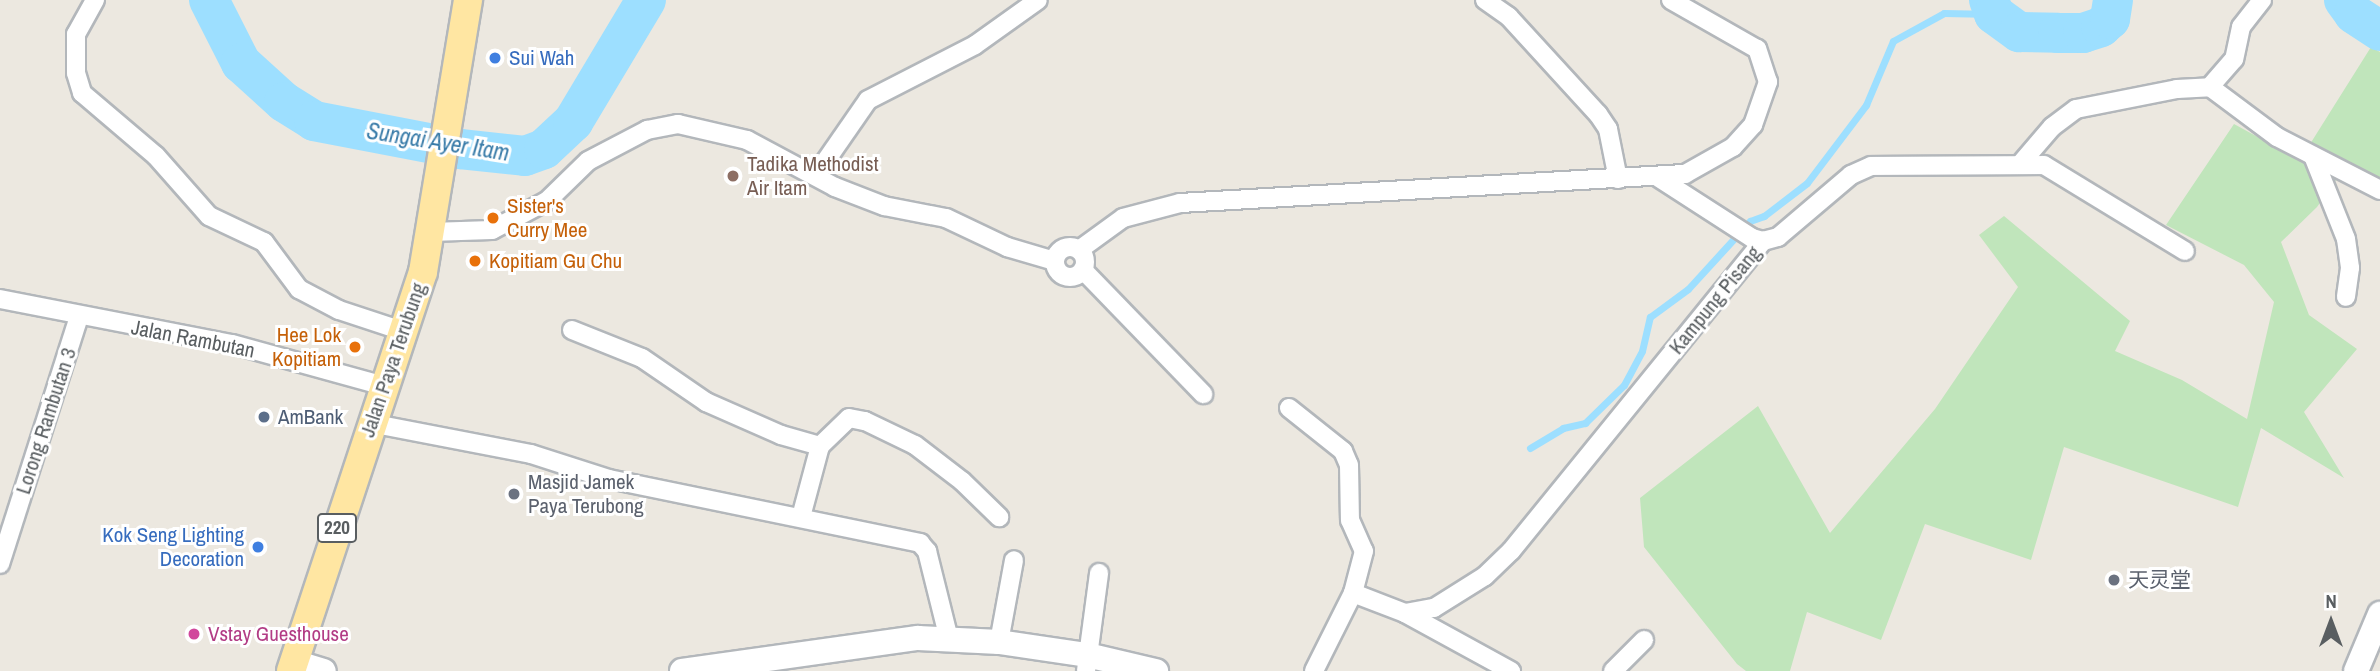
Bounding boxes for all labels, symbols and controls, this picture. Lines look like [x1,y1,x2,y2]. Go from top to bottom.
place label: Sui Wah [509,45,574,71]
marker: Sui Wah [487,50,503,66]
water label: Sungai Ayer Itam [364,117,512,167]
place label: Tadika Methodist Air Itam [747,151,878,201]
marker: Tadika Methodist Air Itam [725,168,741,184]
place label: Sister's Curry Mee [507,193,587,243]
marker: Sister's Curry Mee [485,210,501,226]
street label: Kampung Pisang [1664,241,1766,359]
place label: Kopitiam Gu Chu [489,248,622,274]
marker: Kopitiam Gu Chu [467,253,483,269]
street label: Jalan Paya Terubung [355,279,431,441]
street label: Jalan Rambutan [129,315,257,363]
place label: Hee Lok Kopitiam [272,322,341,372]
marker: Hee Lok Kopitiam [347,339,363,355]
street label: Lorong Rambutan 3 [10,345,82,497]
place label: AmBank [278,404,343,430]
marker: AmBank [256,409,272,425]
place label: Masjid Jamek Paya Terubong [528,469,644,519]
marker: Masjid Jamek Paya Terubong [506,486,522,502]
road number: 220 [316,512,358,544]
place label: Kok Seng Lighting Decoration [102,522,244,572]
marker: Kok Seng Lighting Decoration [250,539,266,555]
place label: 天灵堂 [2128,567,2191,593]
marker: 天灵堂 [2106,572,2122,588]
north arrow [2296,587,2366,657]
text: N [2325,588,2337,614]
place label: Vstay Guesthouse [208,621,349,647]
marker: Vstay Guesthouse [186,626,202,642]

